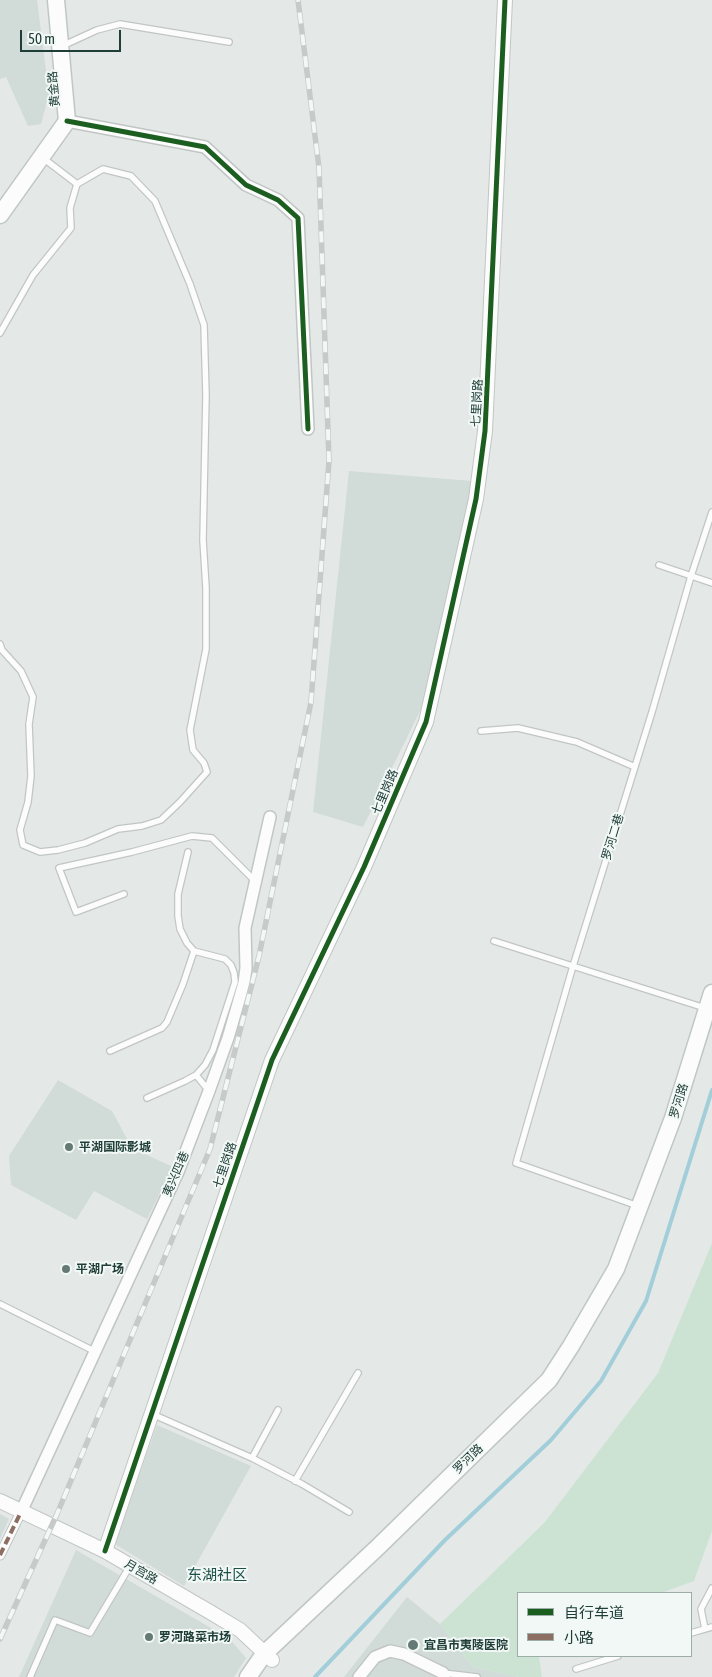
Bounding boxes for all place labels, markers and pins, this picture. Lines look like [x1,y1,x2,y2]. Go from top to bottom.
place label: 平湖国际影城 [79,1140,151,1154]
marker: 平湖国际影城 [63,1141,75,1153]
place label: 平湖广场 [76,1262,124,1276]
marker: 平湖广场 [60,1263,72,1275]
place label: 罗河路菜市场 [159,1630,231,1644]
marker: 罗河路菜市场 [143,1631,155,1643]
marker: 宜昌市夷陵医院 [406,1638,420,1652]
place label: 宜昌市夷陵医院 [424,1638,508,1652]

